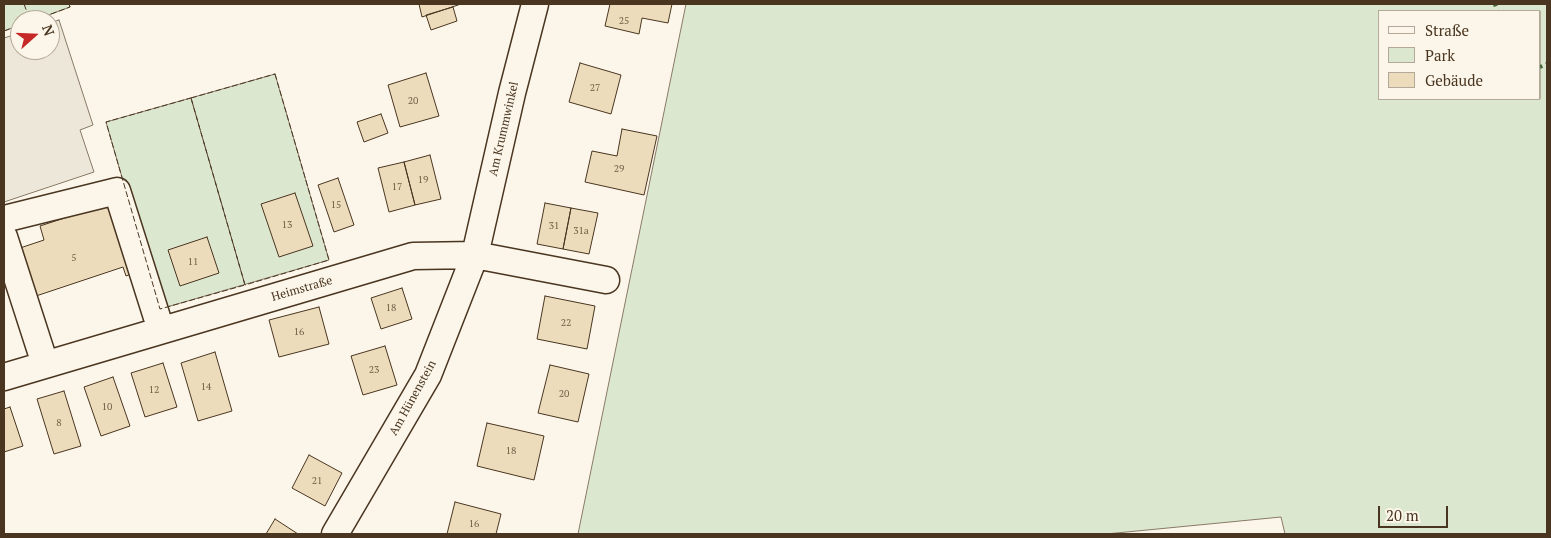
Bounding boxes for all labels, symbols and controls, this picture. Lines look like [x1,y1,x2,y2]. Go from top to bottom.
north arrow [10,10,60,60]
legend [1378,10,1541,100]
house number: 25 [619,15,629,27]
text: Straße [1425,20,1469,40]
text: N [38,22,59,38]
text: Park [1425,45,1455,65]
text: Gebäude [1425,70,1483,90]
street label: Am Krummwinkel [486,80,522,178]
house number: 27 [590,82,600,94]
house number: 20 [408,95,418,107]
house number: 29 [614,163,624,175]
house number: 19 [418,174,428,186]
house number: 17 [392,181,402,193]
house number: 15 [331,199,341,211]
house number: 13 [282,219,292,231]
house number: 31 [549,220,559,232]
house number: 31a [573,225,589,237]
house number: 5 [71,252,77,264]
house number: 11 [188,256,198,268]
street label: Heimstraße [270,273,334,305]
house number: 18 [386,302,396,314]
house number: 22 [561,317,571,329]
house number: 16 [294,326,304,338]
street label: Am Hünenstein [386,358,440,438]
house number: 23 [369,364,379,376]
house number: 14 [201,381,211,393]
house number: 12 [149,384,159,396]
house number: 20 [559,388,569,400]
house number: 10 [102,401,112,413]
house number: 8 [56,417,62,429]
house number: 18 [506,445,516,457]
house number: 21 [312,475,322,487]
scale bar [1381,496,1451,528]
text: 20 m [1386,505,1419,525]
house number: 16 [469,518,479,530]

